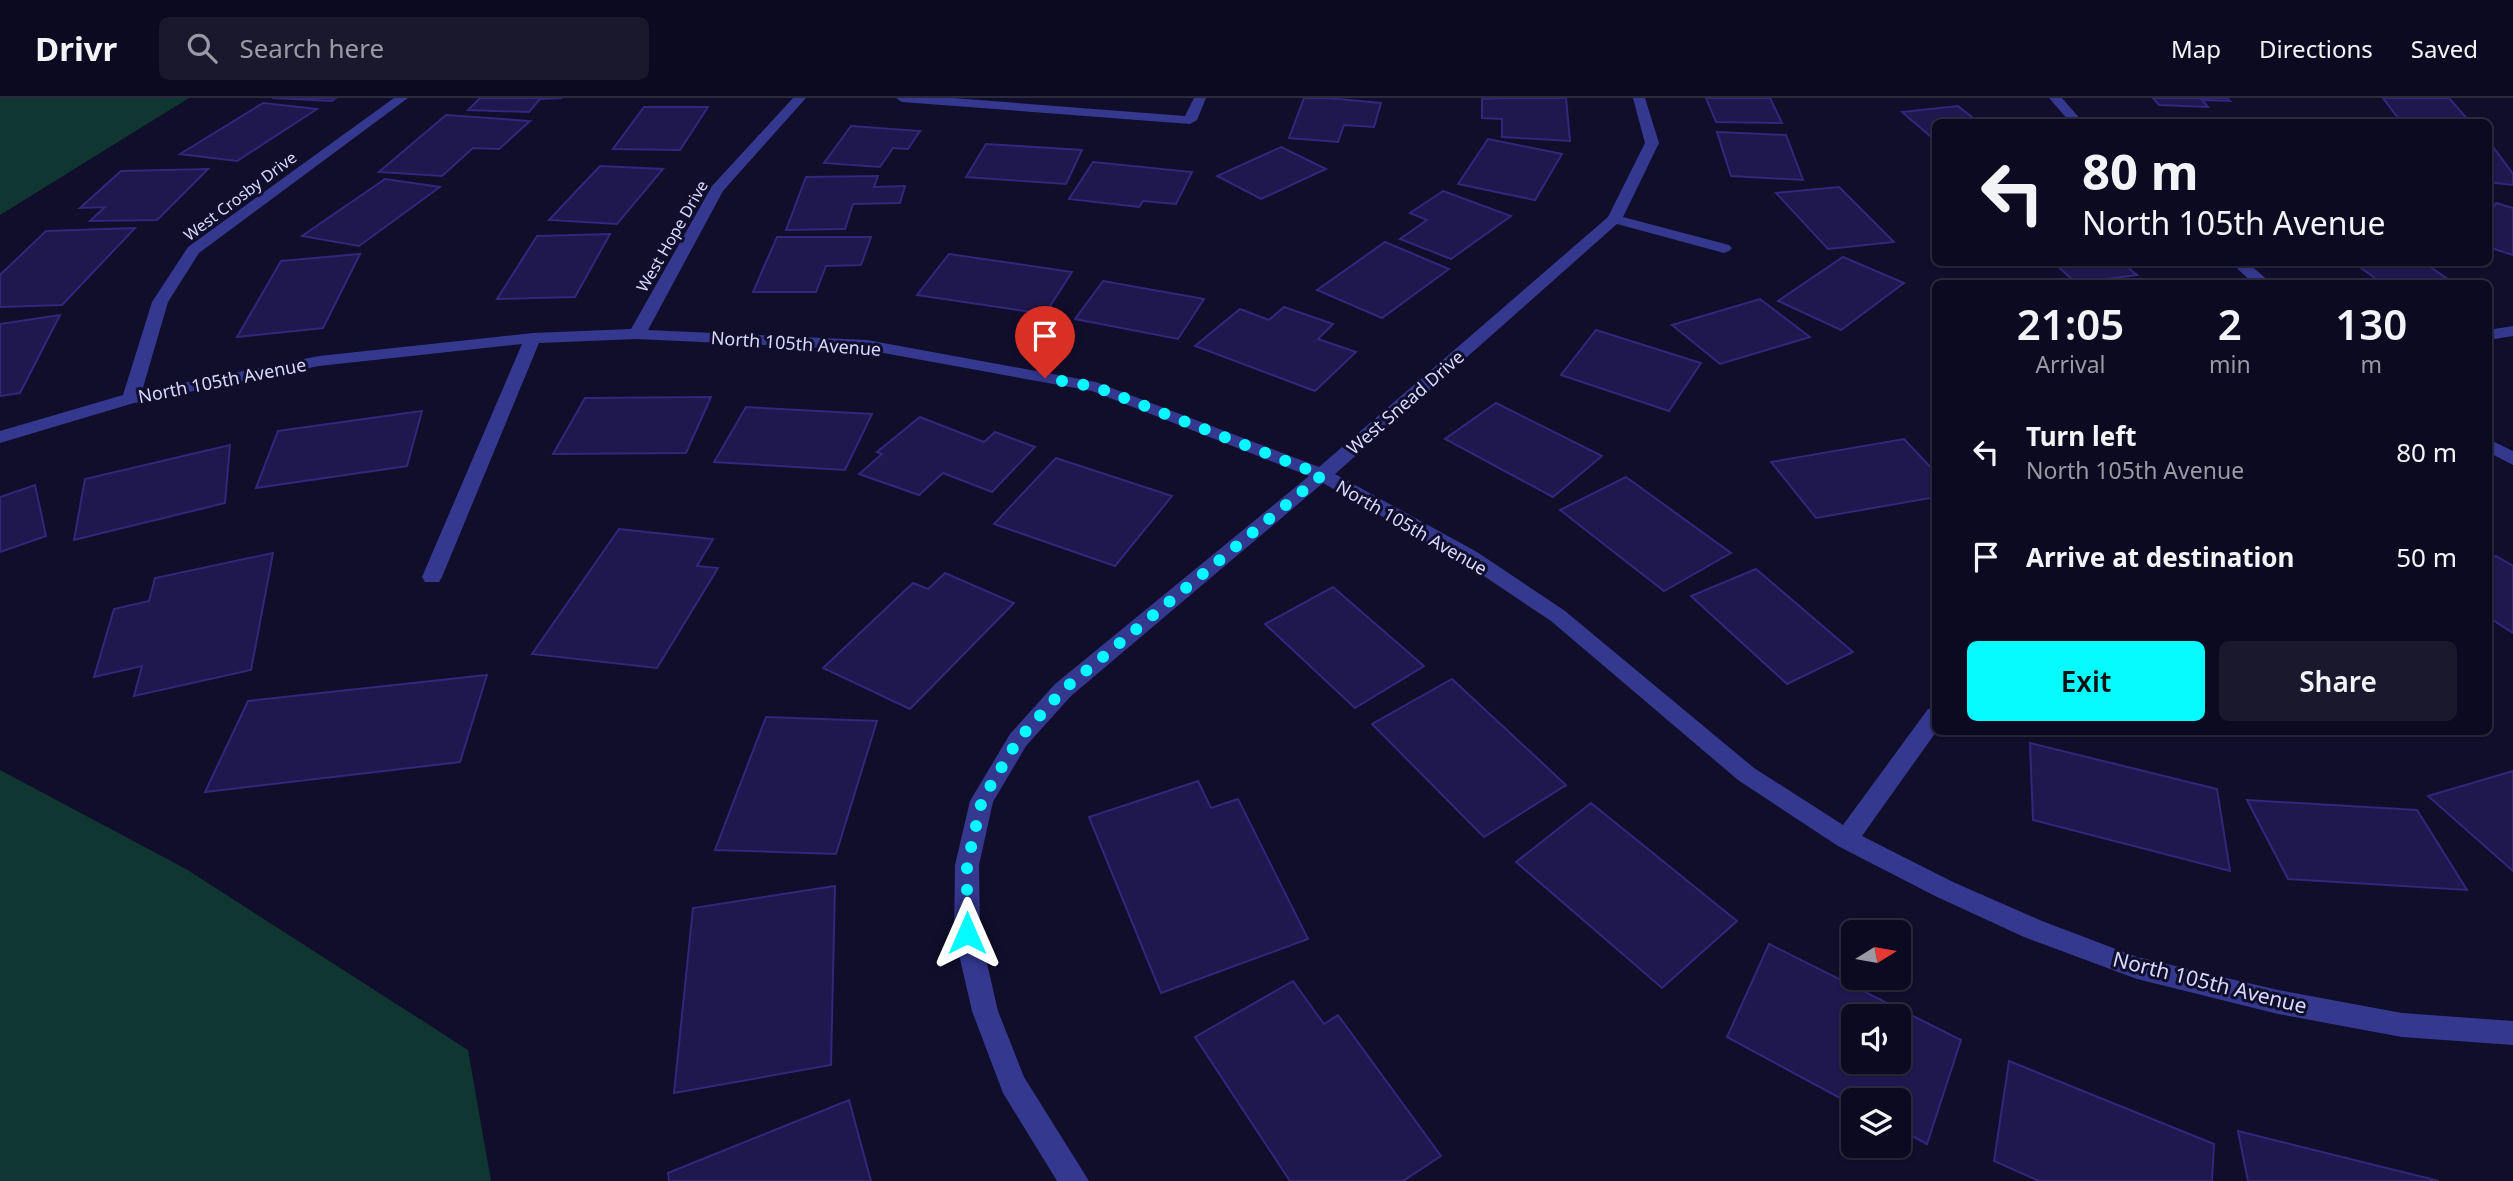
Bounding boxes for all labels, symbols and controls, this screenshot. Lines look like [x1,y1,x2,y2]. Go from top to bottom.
search box [159,17,649,80]
text: Drivr [35,26,117,71]
icon: search [183,29,221,67]
text: Search here [239,30,384,66]
text: Map [2171,32,2221,65]
text: Directions [2259,32,2373,65]
text: Saved [2411,32,2478,65]
text: 80 m [2082,138,2199,204]
street label: West Crosby Drive [179,146,301,246]
icon: left [1967,147,2058,238]
street label: West Hope Drive [631,176,713,296]
text: North 105th Avenue [2082,201,2385,244]
text: 21:05 [2017,295,2124,352]
text: 2 [2218,295,2242,352]
text: 130 [2335,295,2407,352]
pin [1015,306,1075,378]
icon: arrive [1026,317,1064,355]
street label: North 105th Avenue [710,325,882,361]
street label: West Snead Drive [1341,344,1469,460]
text: Arrival [2035,348,2106,380]
text: min [2209,348,2251,380]
text: m [2361,348,2382,380]
street label: North 105th Avenue [136,352,308,408]
text: Turn left [2026,418,2137,454]
icon: left [1967,433,2005,471]
text: 80 m [2396,434,2457,470]
text: North 105th Avenue [2026,454,2244,486]
street label: North 105th Avenue [1332,474,1492,580]
icon: arrive [1967,538,2005,576]
text: Arrive at destination [2026,539,2295,575]
text: 50 m [2396,539,2457,575]
button: Exit [1967,641,2205,721]
button: Share [2219,641,2457,721]
position arrow [930,896,1004,970]
north arrow [1841,920,1911,990]
map controls [1841,920,1911,1158]
street label: North 105th Avenue [2110,944,2310,1020]
button: sound [1841,1004,1911,1074]
button: layers [1841,1088,1911,1158]

